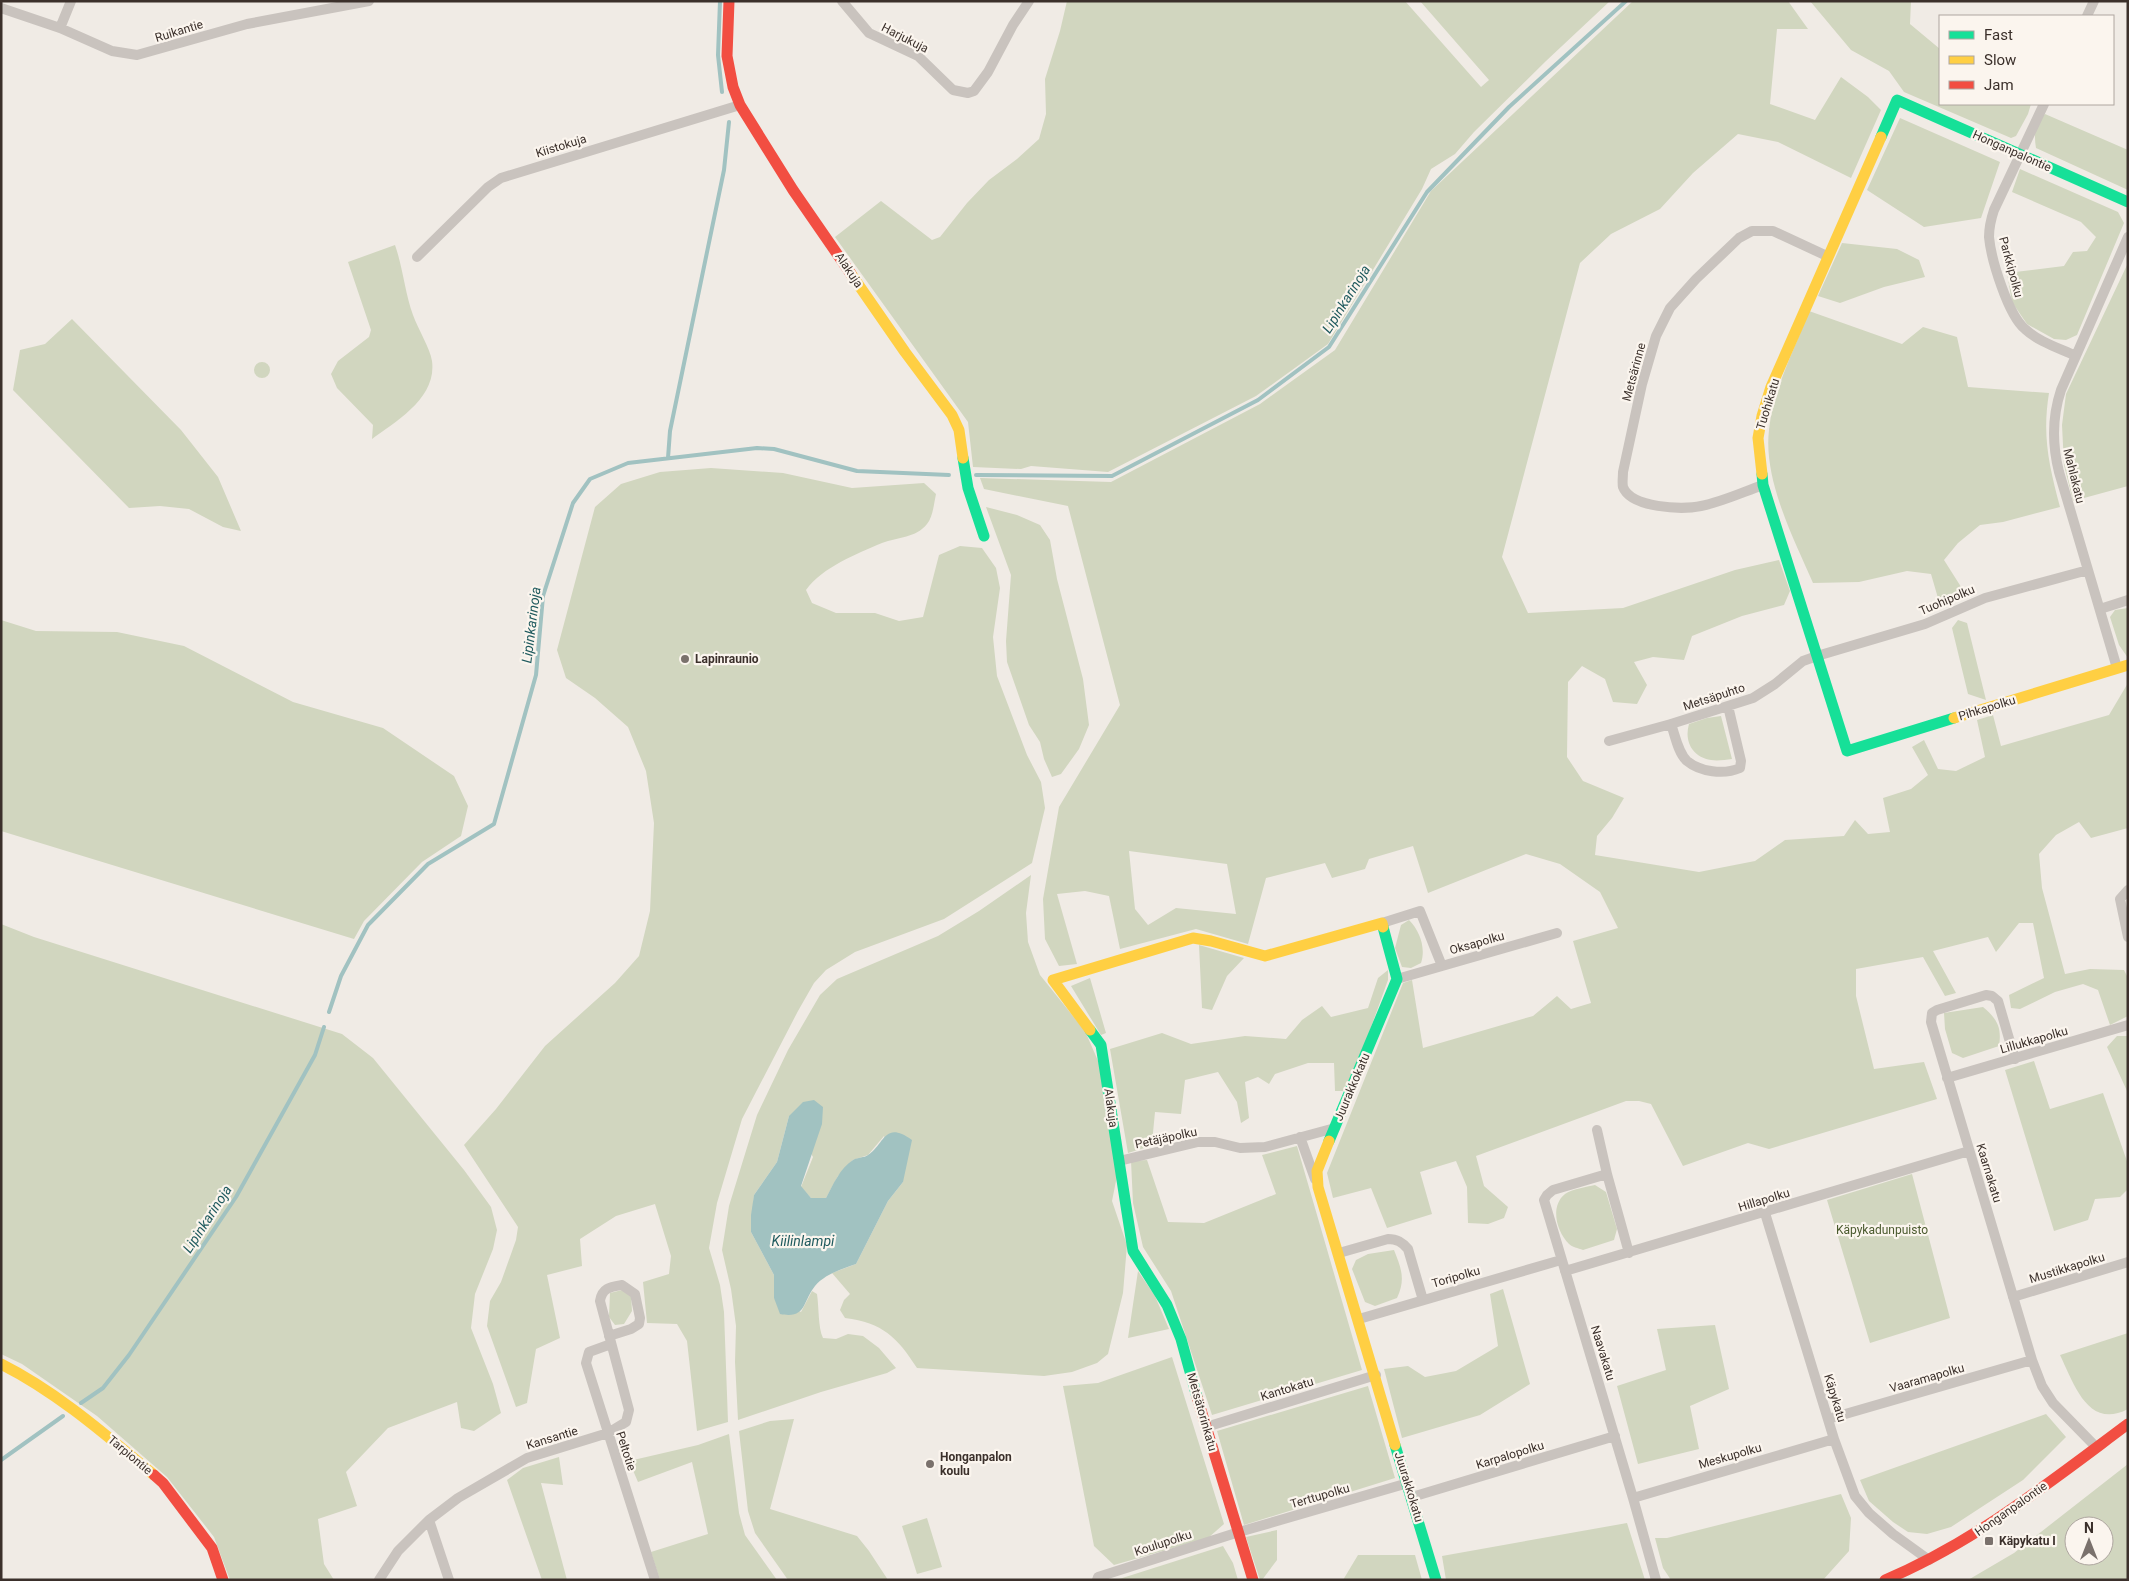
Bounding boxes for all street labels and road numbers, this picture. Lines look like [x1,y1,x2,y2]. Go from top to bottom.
street label: Ruikantie [153,17,205,45]
street label: Harjukuja [879,20,931,56]
street label: Honganpalontie [1970,127,2054,175]
street label: Kiistokuja [534,132,588,160]
street label: Parkkipolku [1996,235,2026,299]
street label: Alakuja [832,250,866,290]
street label: Metsärinne [1619,341,1649,403]
street label: Tuohikatu [1754,377,1782,431]
street label: Mahlakatu [2060,447,2088,505]
street label: Tuohipolku [1917,582,1977,618]
street label: Metsäpuhto [1681,680,1747,714]
street label: Pihkapolku [1957,693,2017,723]
street label: Oksapolku [1448,929,1506,957]
street label: Lillukkapolku [1999,1024,2069,1056]
street label: Juurakkokatu [1331,1051,1373,1123]
street label: Alakuja [1101,1088,1121,1128]
street label: Petäjäpolku [1134,1125,1198,1151]
street label: Kaarnakatu [1973,1142,2005,1204]
street label: Hillapolku [1737,1186,1791,1214]
street label: Mustikkapolku [2028,1250,2106,1286]
street label: Toripolku [1430,1263,1482,1291]
street label: Naavakatu [1588,1324,1618,1382]
street label: Vaaramapolku [1888,1361,1966,1395]
street label: Metsätorinkatu [1184,1371,1220,1453]
street label: Käpykatu [1821,1372,1849,1424]
street label: Kantokatu [1259,1374,1315,1404]
street label: Kansantie [524,1424,580,1452]
street label: Peltotie [613,1430,639,1472]
street label: Tarpiontie [105,1432,155,1478]
street label: Karpalopolku [1474,1438,1546,1472]
street label: Meskupolku [1697,1440,1763,1472]
street label: Juurakkokatu [1392,1450,1426,1524]
street label: Honganpalontie [1972,1479,2050,1539]
street label: Terttupolku [1289,1481,1351,1511]
street label: Koulupolku [1133,1527,1193,1559]

